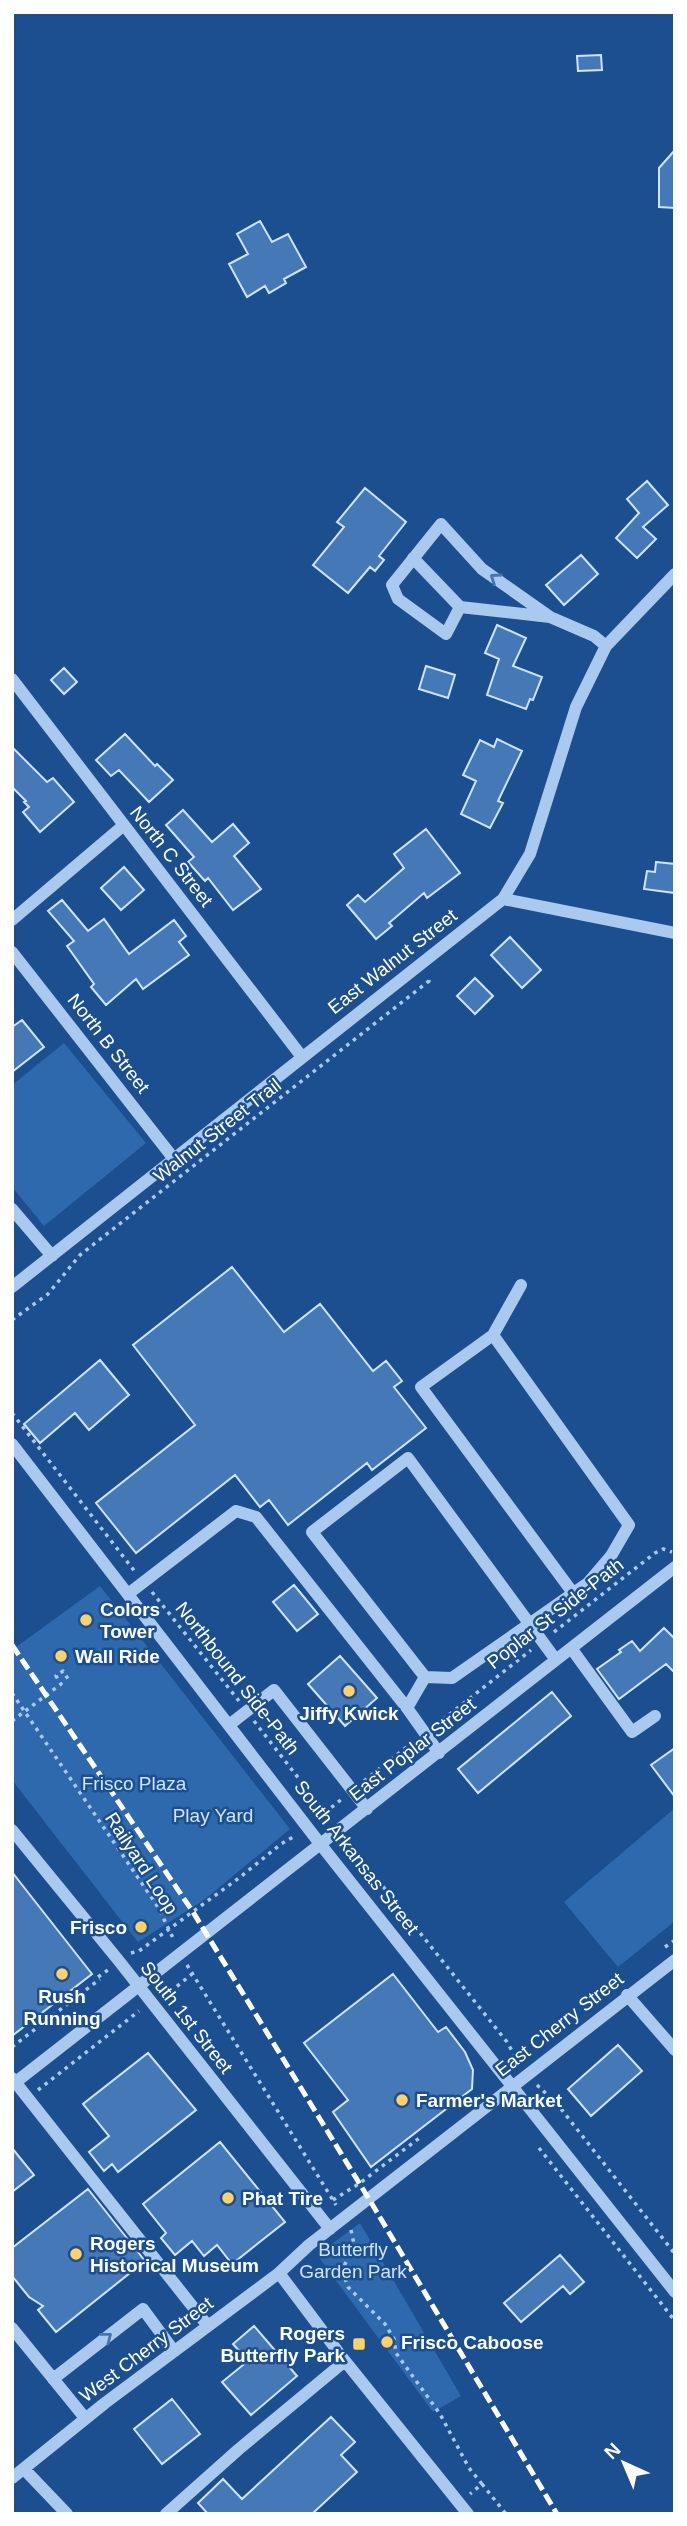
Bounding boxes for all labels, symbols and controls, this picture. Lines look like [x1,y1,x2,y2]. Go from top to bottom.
one-way arrow [490,574,503,586]
street label: North C Street [126,802,218,911]
street label: East Walnut Street [324,904,461,1018]
street label: North B Street [63,989,154,1098]
street label: Walnut Street Trail [150,1074,285,1187]
street label: Poplar St Side-Path [483,1554,628,1673]
street label: Northbound Side-Path [171,1598,304,1759]
place label: Colors Tower [100,1599,160,1642]
marker: Colors Tower [78,1612,94,1628]
place label: Wall Ride [75,1646,160,1667]
marker: Wall Ride [53,1648,69,1664]
marker: Jiffy Kwick [341,1683,357,1699]
street label: East Poplar Street [345,1693,480,1805]
place label: Jiffy Kwick [299,1703,399,1724]
park label: Frisco Plaza [82,1773,187,1794]
street label: South Arkansas Street [290,1776,424,1939]
park label: Play Yard [173,1805,253,1826]
street label: Railyard Loop [101,1808,182,1918]
place label: Frisco [70,1917,127,1938]
marker: Frisco [133,1919,149,1935]
street label: South 1st Street [136,1957,237,2078]
marker: Rush Running [54,1966,70,1982]
street label: East Cherry Street [491,1968,628,2081]
place label: Rush Running [23,1986,101,2029]
place label: Farmer's Market [416,2090,563,2111]
marker: Farmer's Market [394,2092,410,2108]
place label: Phat Tire [242,2188,323,2209]
marker: Phat Tire [220,2190,236,2206]
place label: Rogers Historical Museum [90,2233,259,2276]
park label: Butterfly Garden Park [299,2239,407,2282]
marker: Rogers Historical Museum [68,2246,84,2262]
street label: West Cherry Street [76,2292,218,2406]
place label: Rogers Butterfly Park [220,2323,345,2366]
one-way arrow [99,2332,112,2345]
place label: Frisco Caboose [401,2332,544,2353]
marker: Frisco Caboose [379,2334,395,2350]
marker: Rogers Butterfly Park [351,2336,367,2352]
north arrow [589,2428,659,2498]
text: N [600,2439,625,2463]

